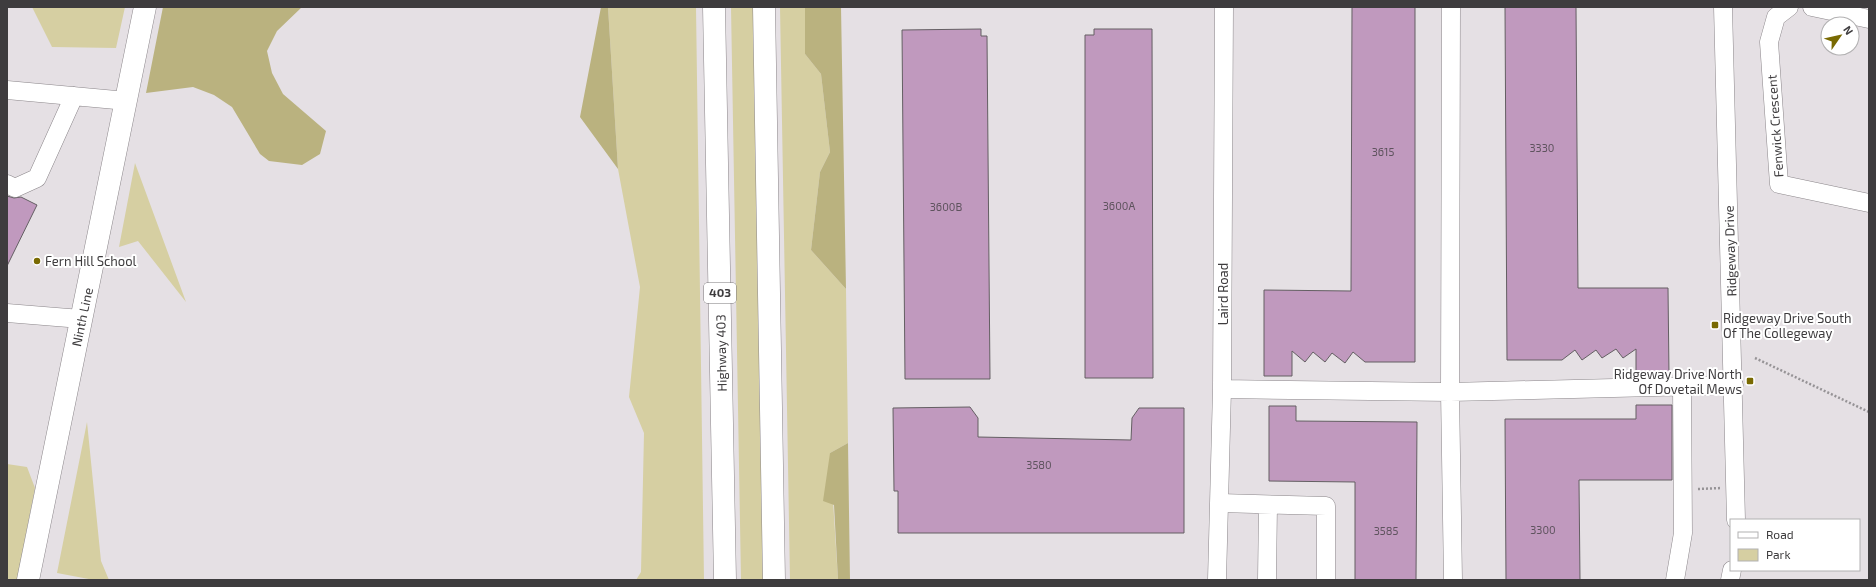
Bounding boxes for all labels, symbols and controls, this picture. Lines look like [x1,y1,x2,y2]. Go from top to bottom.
north arrow [1820,16,1860,56]
text: N [1841,23,1856,37]
street label: Fenwick Crescent [1763,74,1787,178]
house number: 3330 [1530,141,1554,154]
house number: 3615 [1372,145,1394,158]
house number: 3600A [1103,199,1135,212]
house number: 3600B [930,200,962,213]
street label: Ridgeway Drive [1720,205,1740,297]
place label: Fern Hill School [45,253,137,269]
marker: Fern Hill School [32,256,42,266]
street label: Laird Road [1215,263,1231,325]
road number: 403 [704,283,736,303]
street label: Ninth Line [68,286,96,348]
place label: Ridgeway Drive South Of The Collegeway [1723,310,1852,341]
street label: Highway 403 [712,314,730,392]
marker: Ridgeway Drive South Of The Collegeway [1710,320,1720,330]
place label: Ridgeway Drive North Of Dovetail Mews [1614,366,1742,397]
marker: Ridgeway Drive North Of Dovetail Mews [1745,376,1755,386]
house number: 3580 [1026,458,1052,471]
legend [1730,519,1860,571]
house number: 3300 [1530,523,1556,536]
house number: 3585 [1374,524,1398,537]
text: Road [1766,527,1794,541]
text: Park [1766,547,1791,561]

